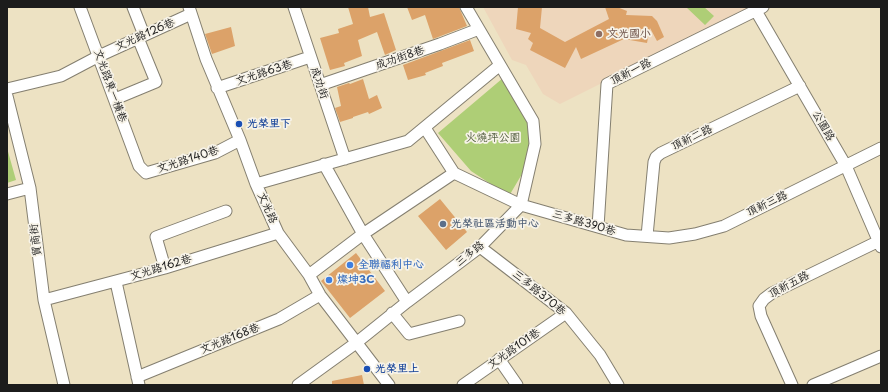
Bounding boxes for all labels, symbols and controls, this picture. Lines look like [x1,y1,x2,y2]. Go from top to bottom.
street label: 文光路126巷 [113,16,177,54]
place label: 文光國小 [607,27,651,41]
marker: 文光國小 [594,29,604,39]
street label: 成功街8巷 [374,43,426,73]
street label: 文光路東一橫巷 [91,48,129,124]
street label: 頂新一路 [608,56,654,88]
street label: 文光路63巷 [234,58,294,88]
street label: 成功街 [307,65,331,101]
street label: 公園路 [809,108,837,144]
place label: 光榮里下 [247,117,291,131]
marker: 光榮里下 [234,119,244,129]
street label: 頂新二路 [669,122,715,154]
park label: 火燒坪公園 [466,131,520,145]
street label: 文光路140巷 [155,144,221,176]
street label: 頂新三路 [744,188,790,220]
street label: 文光路 [254,190,280,226]
street label: 三多路390巷 [551,208,617,238]
place label: 光榮社區活動中心 [451,217,539,231]
marker: 光榮社區活動中心 [438,219,448,229]
street label: 貿商街 [27,223,45,257]
street label: 三多路 [453,238,487,270]
street label: 文光路162巷 [129,252,193,284]
place label: 全聯福利中心 [358,258,424,272]
marker: 全聯福利中心 [345,260,355,270]
street label: 三多路370巷 [510,267,568,319]
street label: 頂新五路 [766,269,812,301]
place label: 燦坤3C [337,273,374,287]
marker: 燦坤3C [324,275,334,285]
street label: 文光路168巷 [198,321,262,357]
street label: 文光路101巷 [485,326,543,372]
place label: 光榮里上 [375,362,419,376]
marker: 光榮里上 [362,364,372,374]

